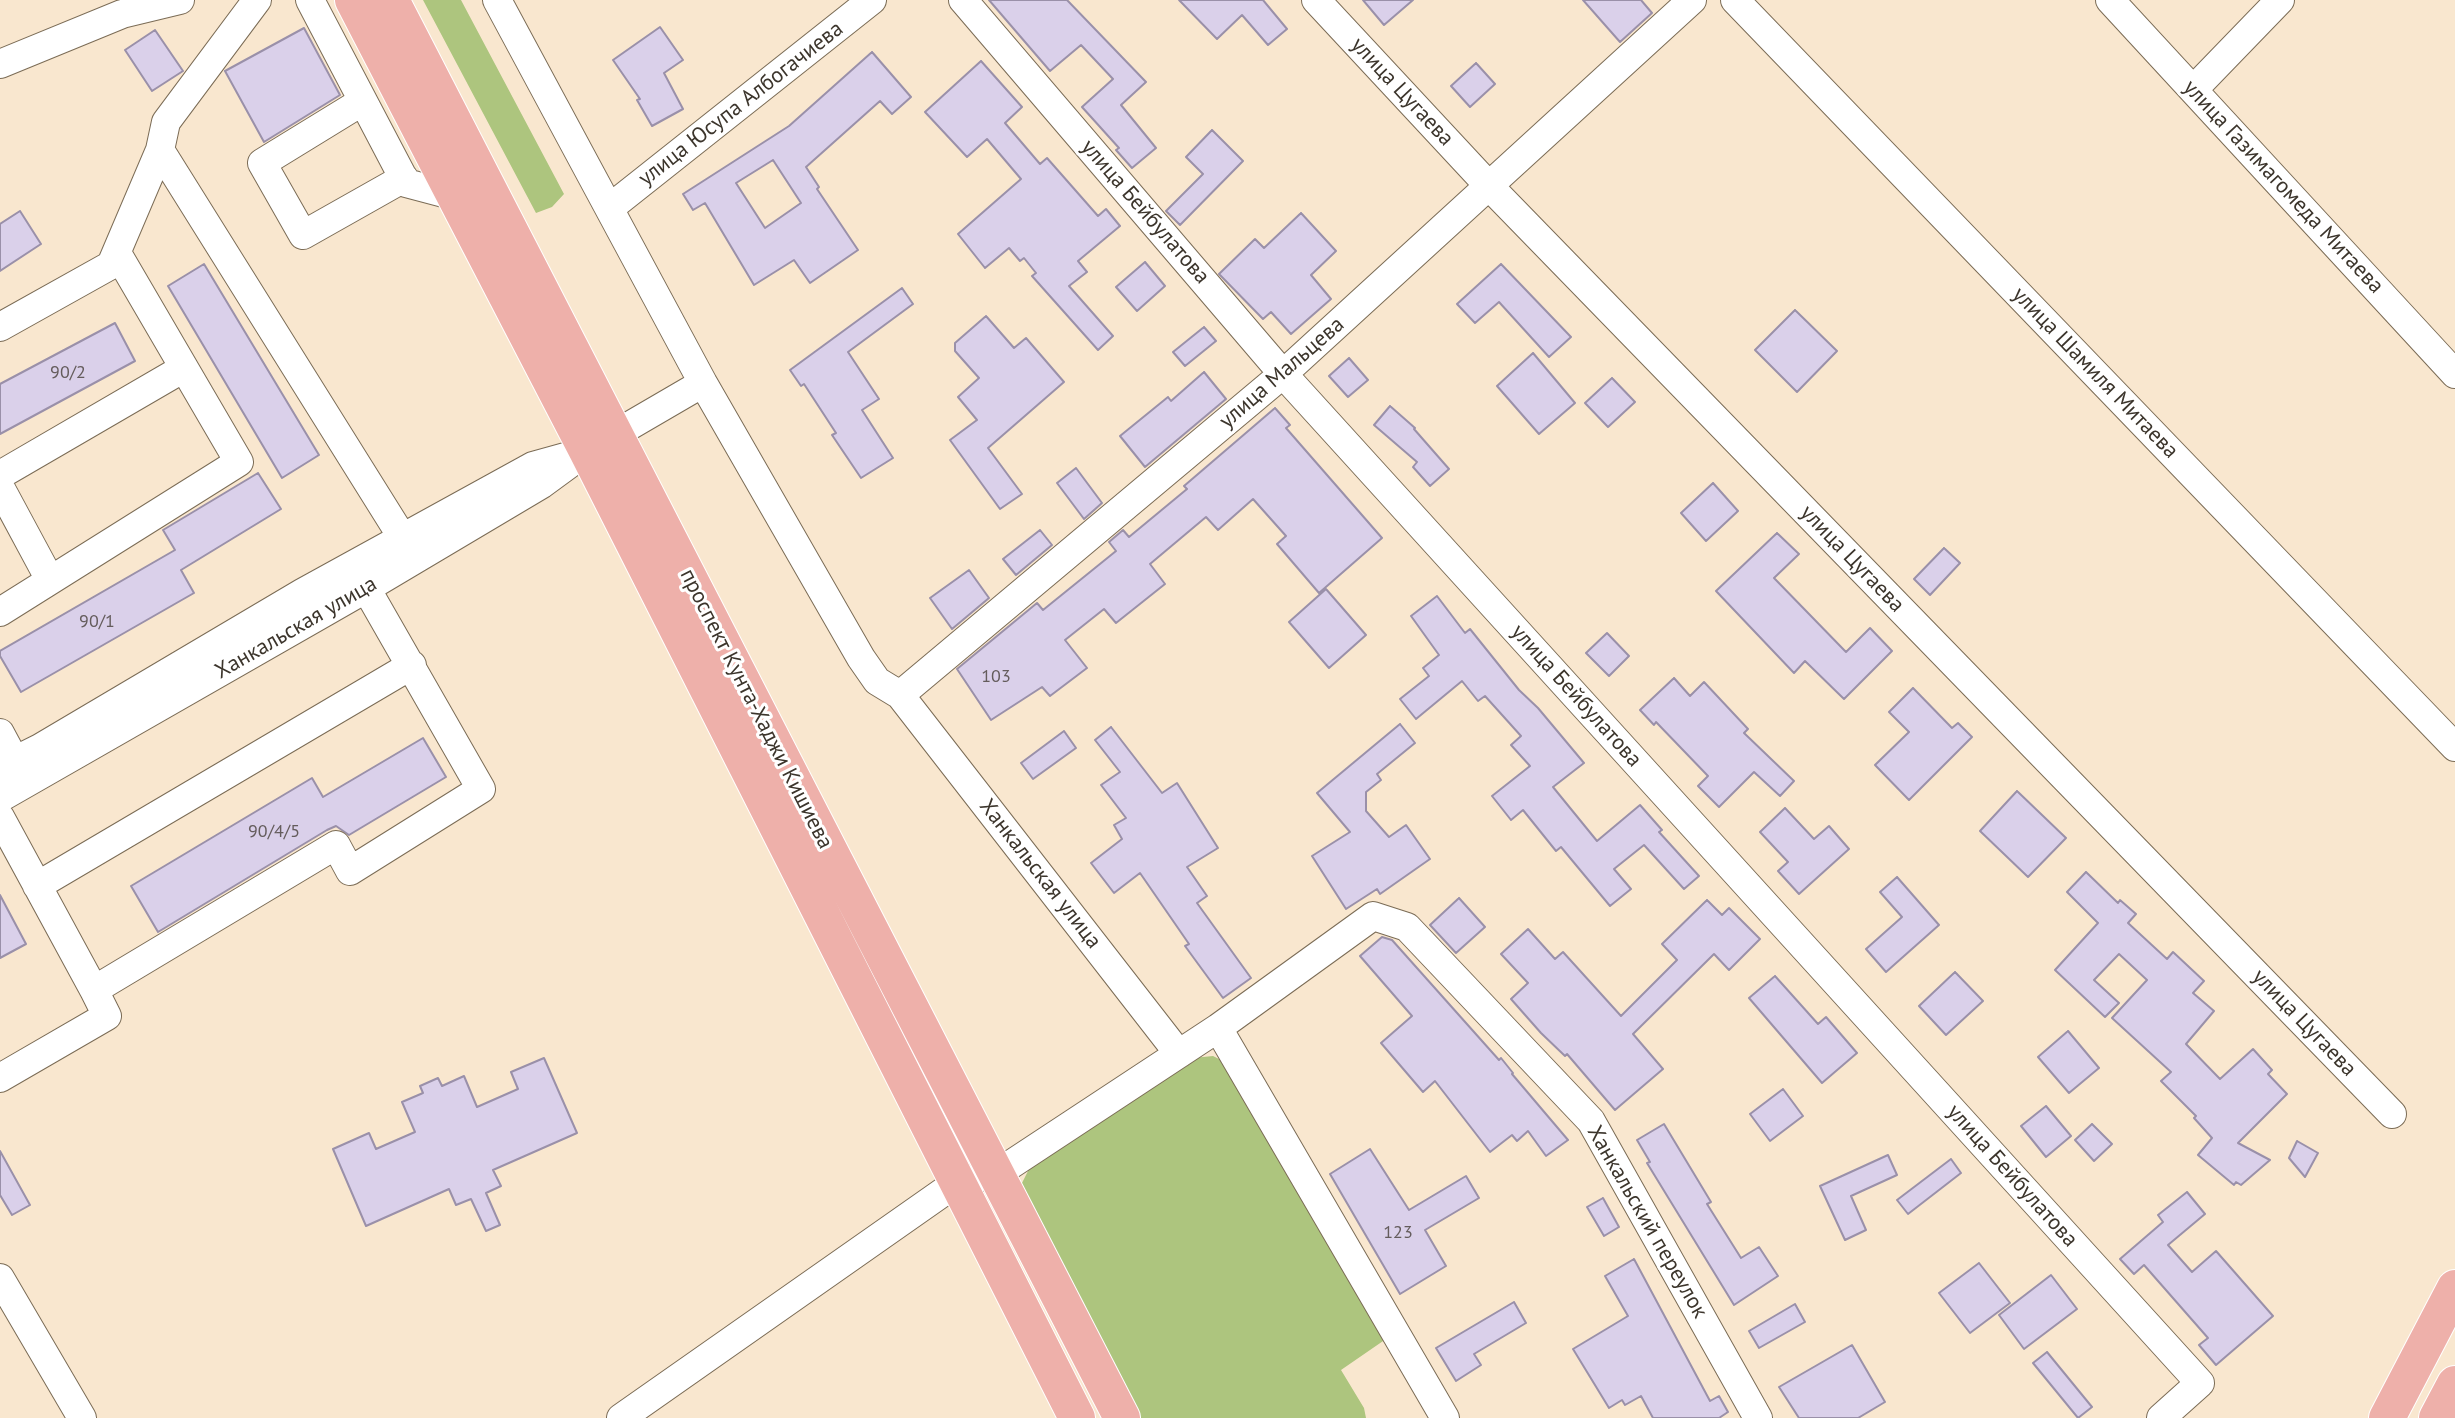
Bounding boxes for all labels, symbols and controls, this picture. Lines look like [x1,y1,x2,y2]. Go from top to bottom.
street label: улица Юсупа Албогачиева [634,16,848,192]
street label: улица Цугаева [1345,32,1459,152]
street label: улица Газимагомеда Митаева [2177,75,2389,299]
street label: улица Бейбулатова [1075,134,1215,290]
street label: улица Шамиля Митаева [2006,282,2184,464]
street label: улица Мальцева [1214,312,1350,434]
house number: 90/2 [50,362,86,384]
street label: улица Цугаева [1794,500,1910,618]
street label: проспект Кунта-Хаджи Кишиева [674,565,838,853]
street label: Ханкальская улица [210,571,382,685]
house number: 90/1 [79,611,115,633]
street label: улица Бейбулатова [1505,619,1647,773]
house number: 103 [981,666,1011,688]
street label: Ханкальская улица [973,794,1107,954]
house number: 90/4/5 [248,821,300,843]
street label: улица Цугаева [2246,964,2362,1082]
street label: улица Бейбулатова [1941,1099,2083,1253]
street label: Ханкальский переулок [1581,1121,1713,1323]
house number: 123 [1383,1222,1413,1244]

